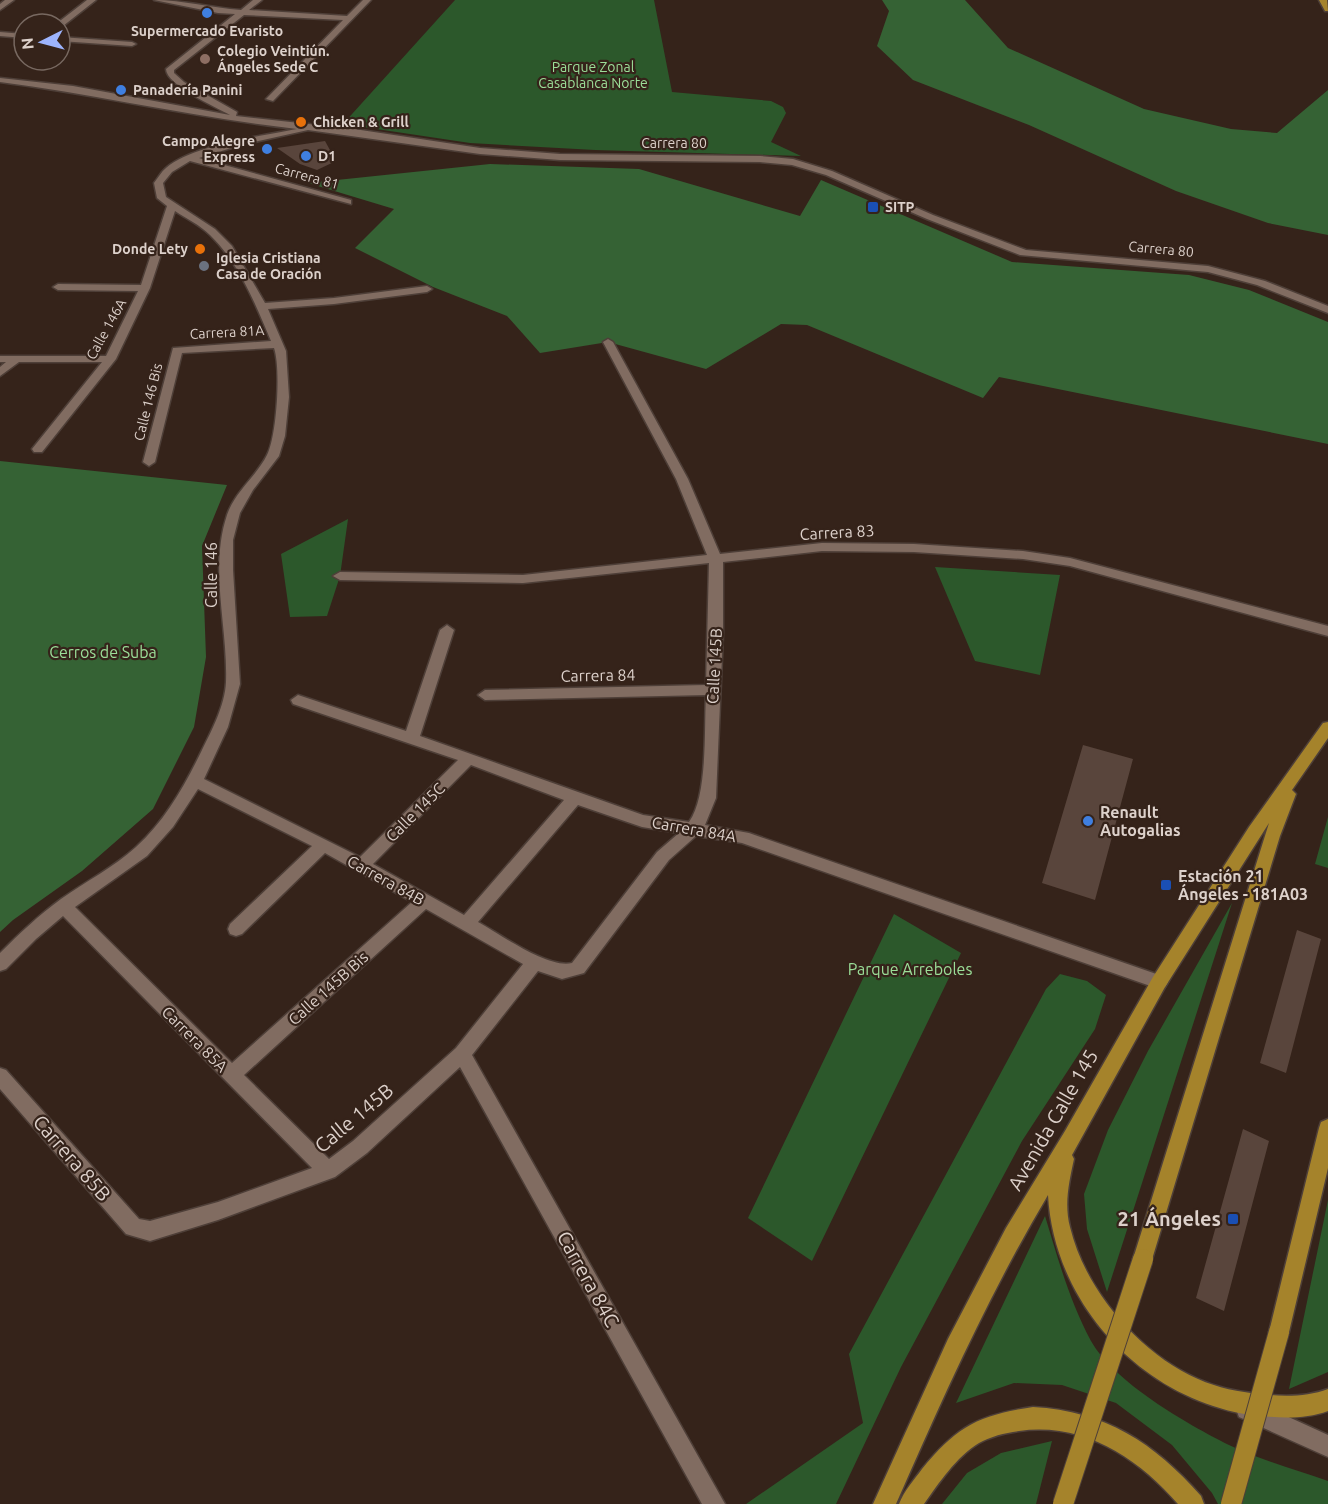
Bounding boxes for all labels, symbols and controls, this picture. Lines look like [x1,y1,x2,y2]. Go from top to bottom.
marker: Supermercado Evaristo [200,6,214,20]
north arrow [12,12,72,72]
place label: Supermercado Evaristo [131,23,283,39]
text: N [18,37,37,50]
place label: Colegio Veintiún. Ángeles Sede C [217,43,329,75]
marker: Colegio Veintiún. Ángeles Sede C [198,52,212,66]
park label: Parque Zonal Casablanca Norte [538,59,648,91]
place label: Panadería Panini [133,82,243,98]
marker: Panadería Panini [114,83,128,97]
place label: Chicken & Grill [313,114,409,130]
marker: Chicken & Grill [294,115,308,129]
place label: Campo Alegre Express [162,133,255,165]
street label: Carrera 80 [641,135,707,151]
marker: Campo Alegre Express [260,142,274,156]
place label: D1 [318,148,336,164]
marker: D1 [299,149,313,163]
street label: Carrera 81 [273,160,341,192]
place label: SITP [885,199,915,215]
marker: SITP [866,200,880,214]
street label: Carrera 80 [1128,238,1194,260]
place label: Donde Lety [112,241,189,257]
marker: Donde Lety [193,242,207,256]
place label: Iglesia Cristiana Casa de Oración [216,250,322,282]
marker: Iglesia Cristiana Casa de Oración [197,259,211,273]
street label: Calle 146A [83,296,129,362]
street label: Carrera 81A [189,322,265,342]
street label: Calle 146 Bis [131,362,165,442]
street label: Carrera 83 [799,521,875,543]
street label: Calle 146 [202,542,220,608]
street label: Calle 145B [703,627,725,705]
park label: Cerros de Suba [49,643,157,661]
street label: Carrera 84 [560,665,636,685]
street label: Calle 145C [382,779,448,845]
place label: Renault Autogalias [1100,803,1181,839]
street label: Carrera 84A [650,813,738,845]
marker: Renault Autogalias [1081,814,1095,828]
street label: Carrera 84B [344,851,428,909]
place label: Estación 21 Ángeles - 181A03 [1178,867,1308,903]
marker: Estación 21 Ángeles - 181A03 [1159,878,1173,892]
street label: Calle 145B Bis [285,948,372,1028]
park label: Parque Arreboles [848,960,972,978]
street label: Carrera 85A [158,1002,232,1076]
street label: Avenida Calle 145 [1003,1045,1102,1194]
street label: Calle 145B [310,1078,398,1157]
street label: Carrera 85B [29,1110,116,1205]
place label: 21 Ángeles [1118,1206,1221,1230]
marker: 21 Ángeles [1226,1212,1240,1226]
street label: Carrera 84C [553,1227,624,1331]

